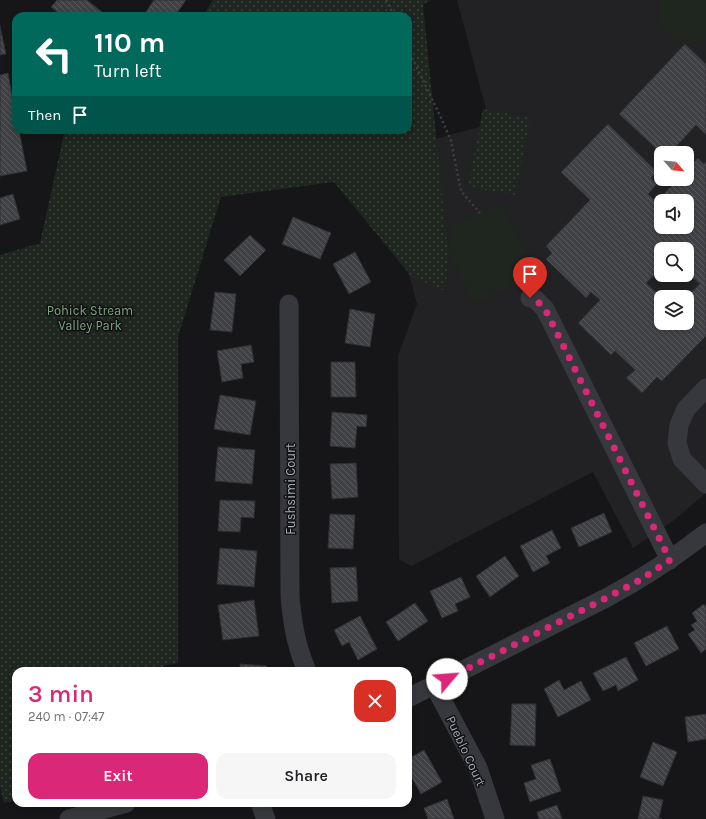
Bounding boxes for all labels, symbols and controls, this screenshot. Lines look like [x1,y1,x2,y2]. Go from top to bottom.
text: 110 m [94,26,165,59]
icon: left [28,28,80,80]
text: Turn left [94,60,162,82]
icon: arrive [69,104,91,126]
text: Then [28,106,61,124]
north arrow [654,146,694,186]
map controls [654,146,694,330]
button: sound [654,194,694,234]
button: search [654,242,694,282]
pin [513,257,547,298]
icon: arrive [519,263,541,285]
button: layers [654,290,694,330]
park label: Pohick Stream Valley Park [47,303,133,333]
street label: Fushsimi Court [283,443,298,535]
position arrow [426,658,468,700]
text: 3 min [28,680,94,708]
button: close [354,680,396,722]
text: 240 m · 07:47 [28,709,104,724]
street label: Pueblo Court [443,713,489,789]
button: Exit [28,753,208,799]
button: Share [216,753,396,799]

